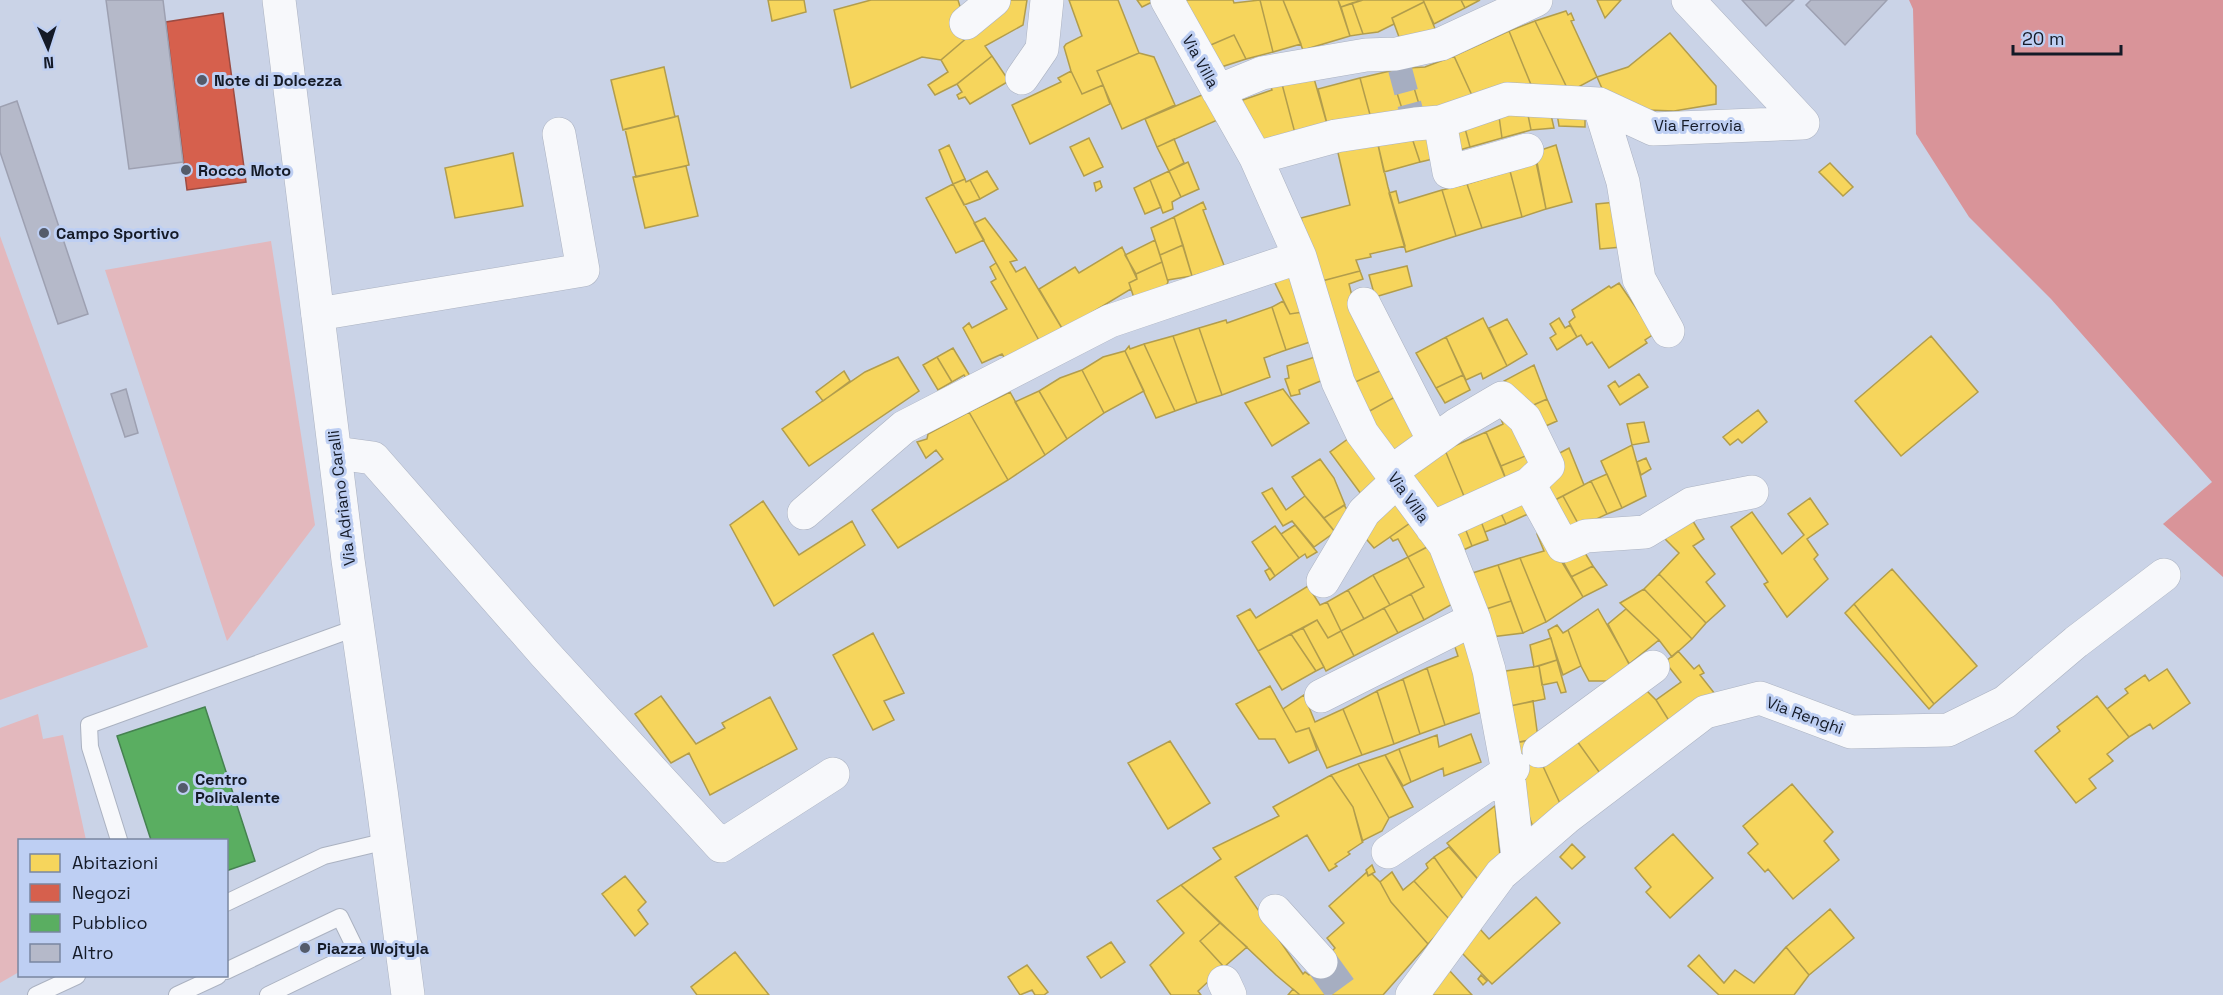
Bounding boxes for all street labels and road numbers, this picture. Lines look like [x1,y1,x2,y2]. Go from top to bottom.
street label: Via Villa [1177,31,1224,92]
street label: Via Ferrovia [1654,115,1742,136]
street label: Via Adriano Caralli [323,429,360,567]
street label: Via Villa [1383,468,1434,527]
street label: Via Renghi [1763,692,1846,739]

